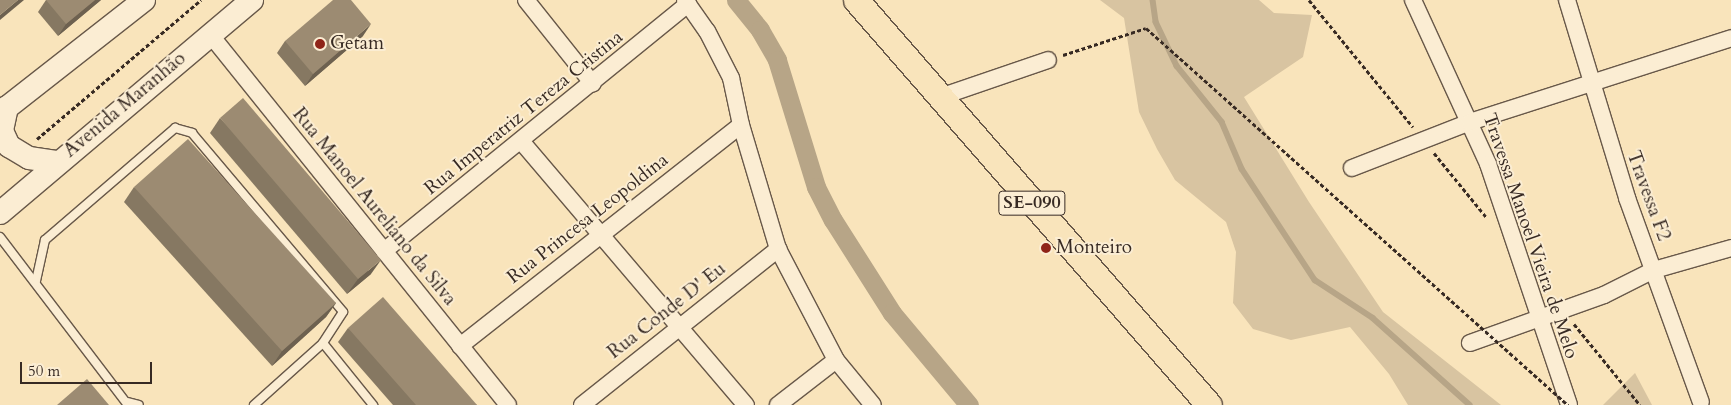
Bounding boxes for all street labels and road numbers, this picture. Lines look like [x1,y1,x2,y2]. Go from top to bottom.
street label: Rua Imperatriz Tereza Cristina [420,26,628,200]
street label: Avenida Maranhão [59,47,191,163]
street label: Rua Manoel Aureliano da Silva [287,104,461,310]
street label: Travessa Manoel Vieira de Melo [1477,110,1583,362]
street label: Travessa F2 [1621,148,1675,244]
street label: Rua Princesa Leopoldina [503,149,673,289]
road number: SE-090 [998,188,1066,218]
street label: Rua Conde D' Eu [603,258,731,364]

